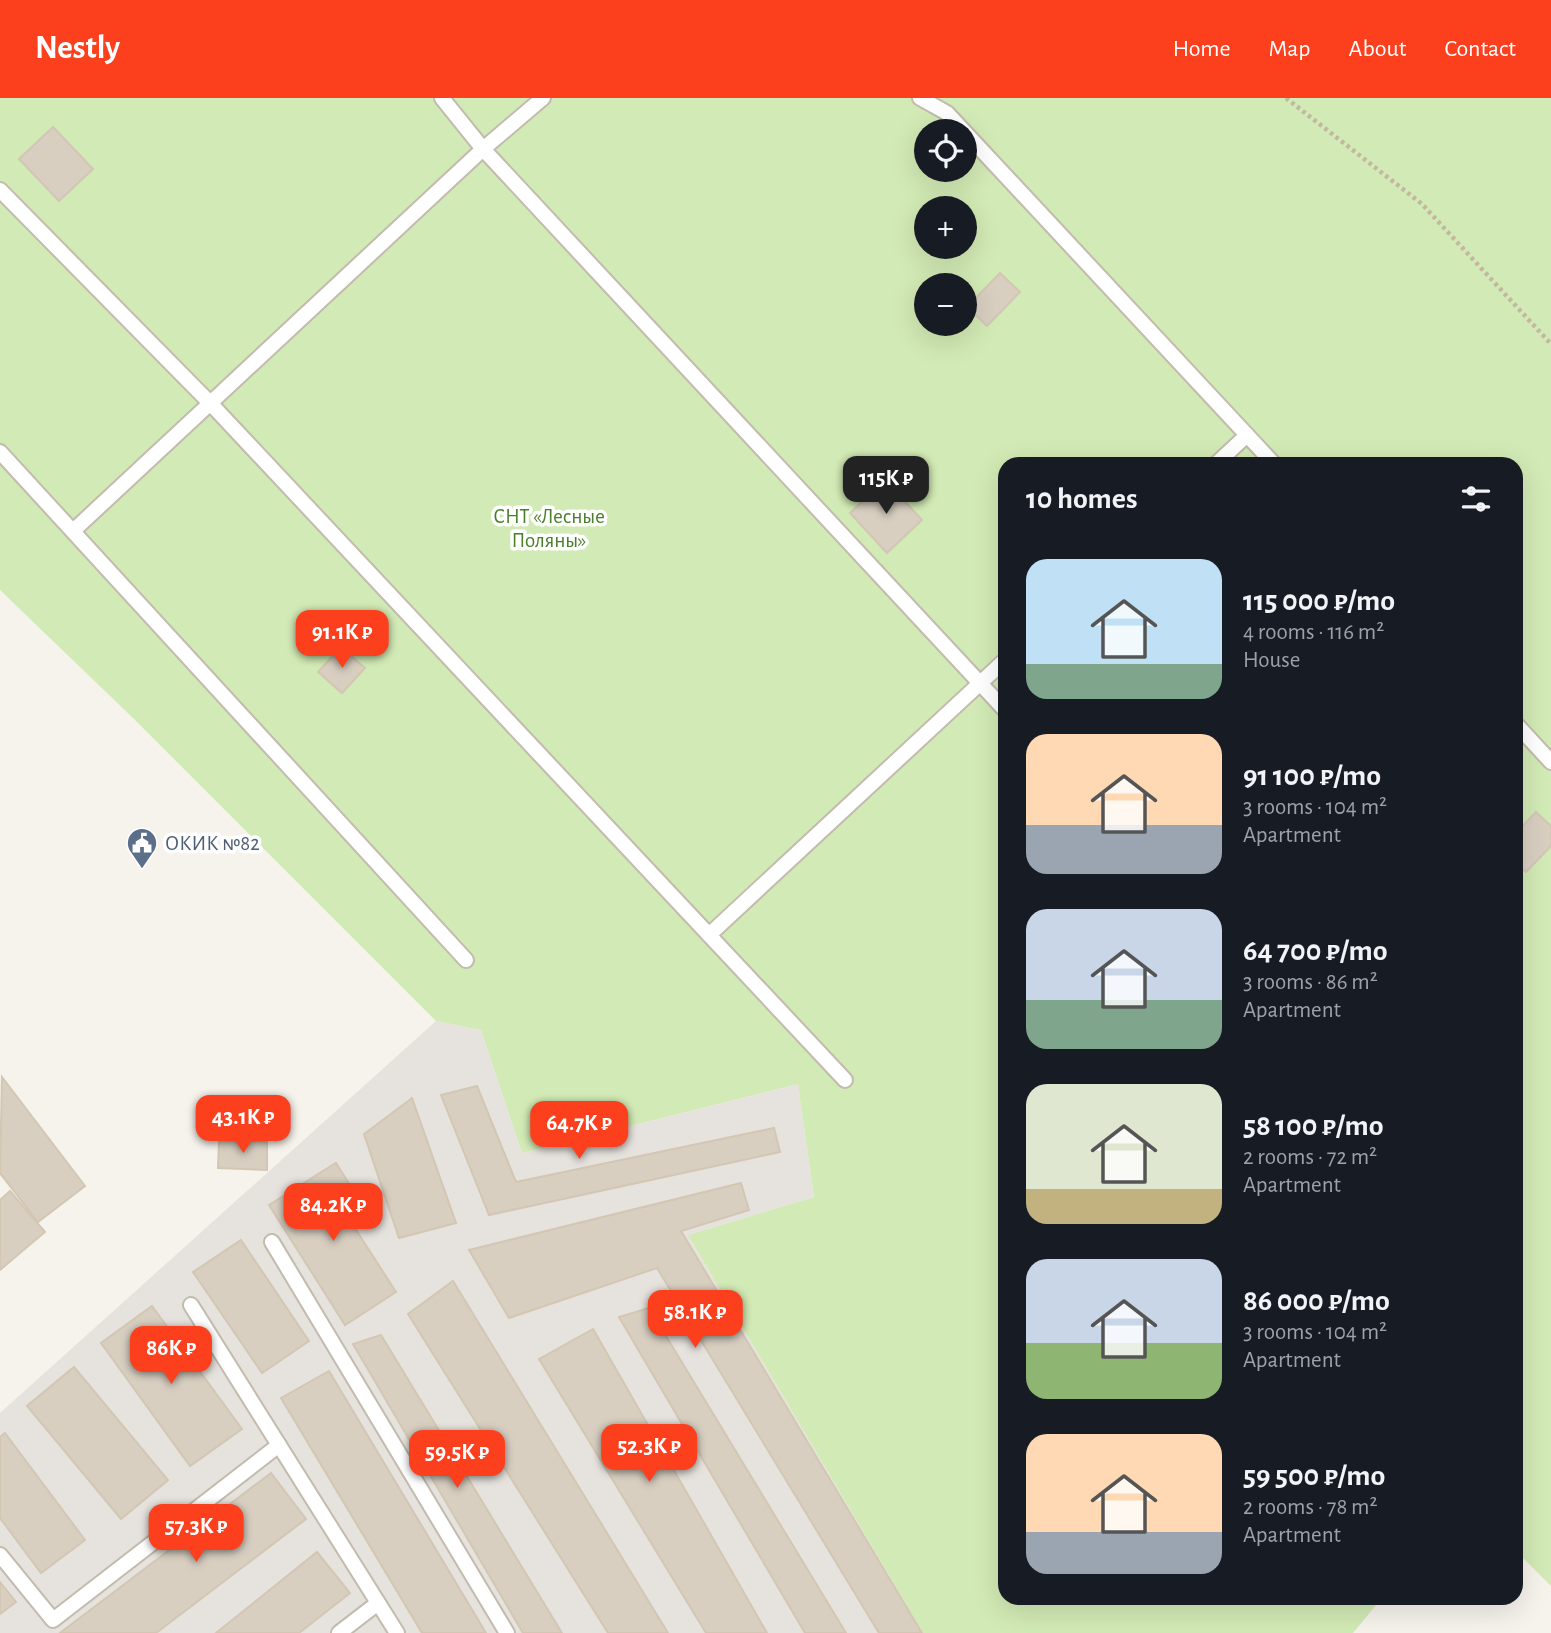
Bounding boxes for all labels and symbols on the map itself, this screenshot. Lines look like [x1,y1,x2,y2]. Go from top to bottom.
pin: 115K ₽ [829,456,943,516]
park label: СНТ «Лесные Поляны» [493,506,605,551]
pin: 91.1K ₽ [277,610,407,670]
public building icon: ОКИК №82 [125,826,159,870]
place label: ОКИК №82 [165,833,260,854]
pin: 43.1K ₽ [178,1096,308,1155]
pin: 64.7K ₽ [514,1102,644,1161]
pin: 84.2K ₽ [268,1184,398,1243]
pin: 58.1K ₽ [630,1290,760,1350]
pin: 86K ₽ [122,1326,220,1386]
pin: 52.3K ₽ [584,1424,714,1484]
pin: 59.5K ₽ [392,1430,522,1490]
pin: 57.3K ₽ [131,1504,261,1564]

